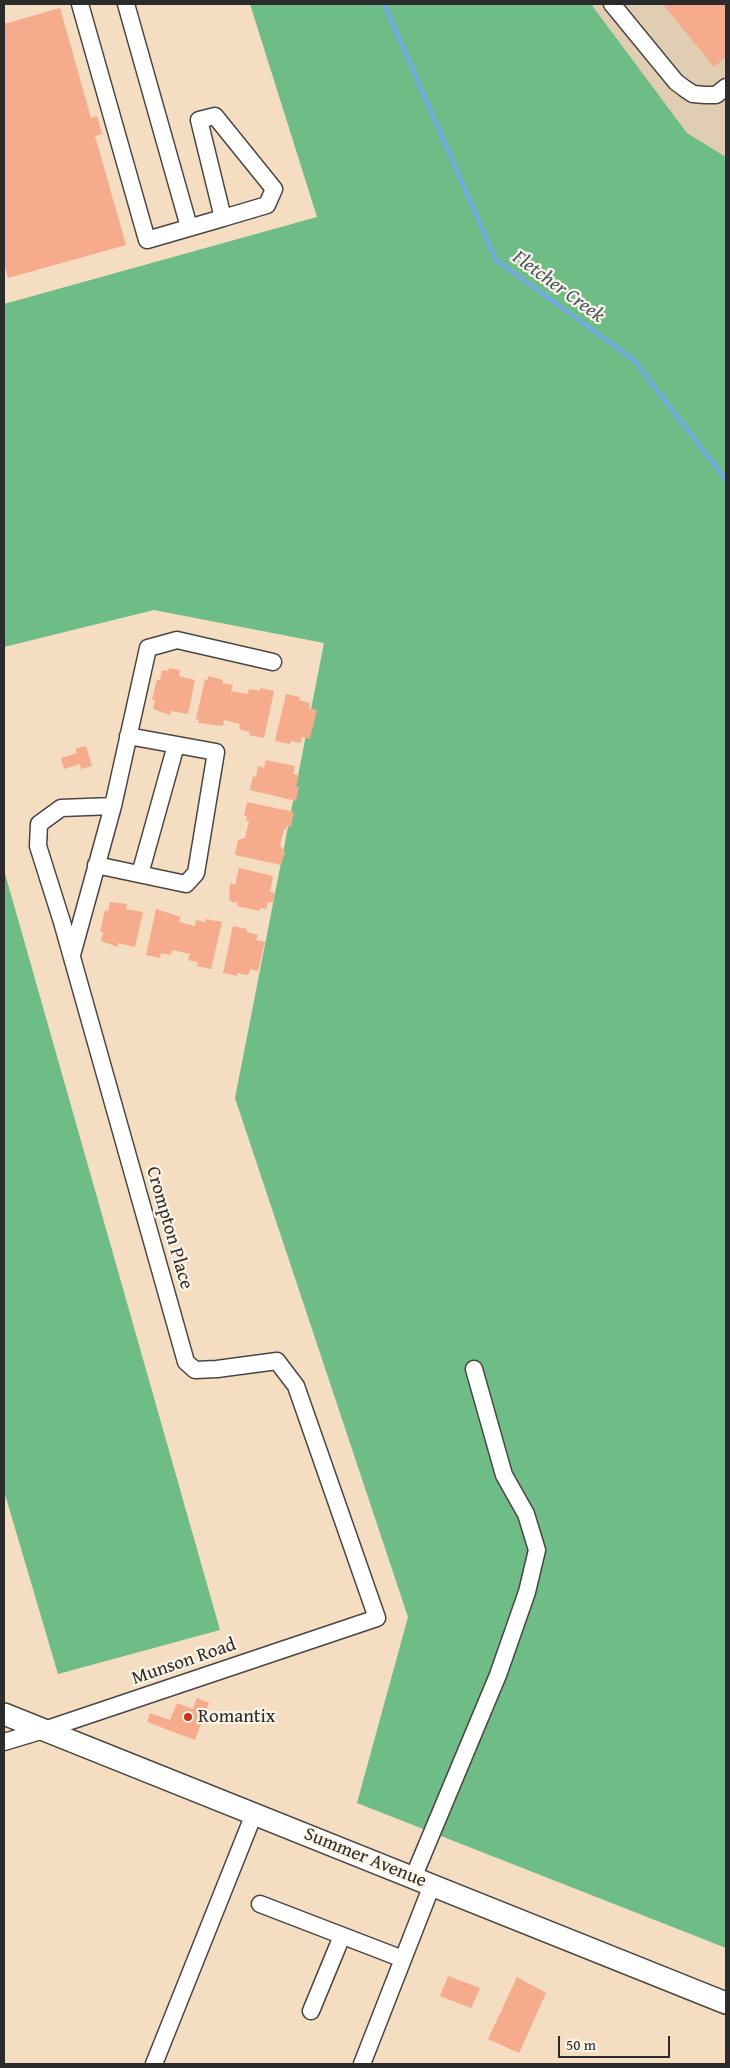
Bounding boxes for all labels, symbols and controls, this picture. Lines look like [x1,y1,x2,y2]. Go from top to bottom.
water label: Fletcher Creek [507,246,609,328]
street label: Crompton Place [141,1164,197,1292]
street label: Munson Road [129,1634,239,1690]
place label: Romantix [198,1706,276,1728]
marker: Romantix [182,1711,194,1723]
street label: Summer Avenue [301,1823,429,1893]
scale bar [560,2026,672,2058]
text: 50 m [566,2034,596,2055]

